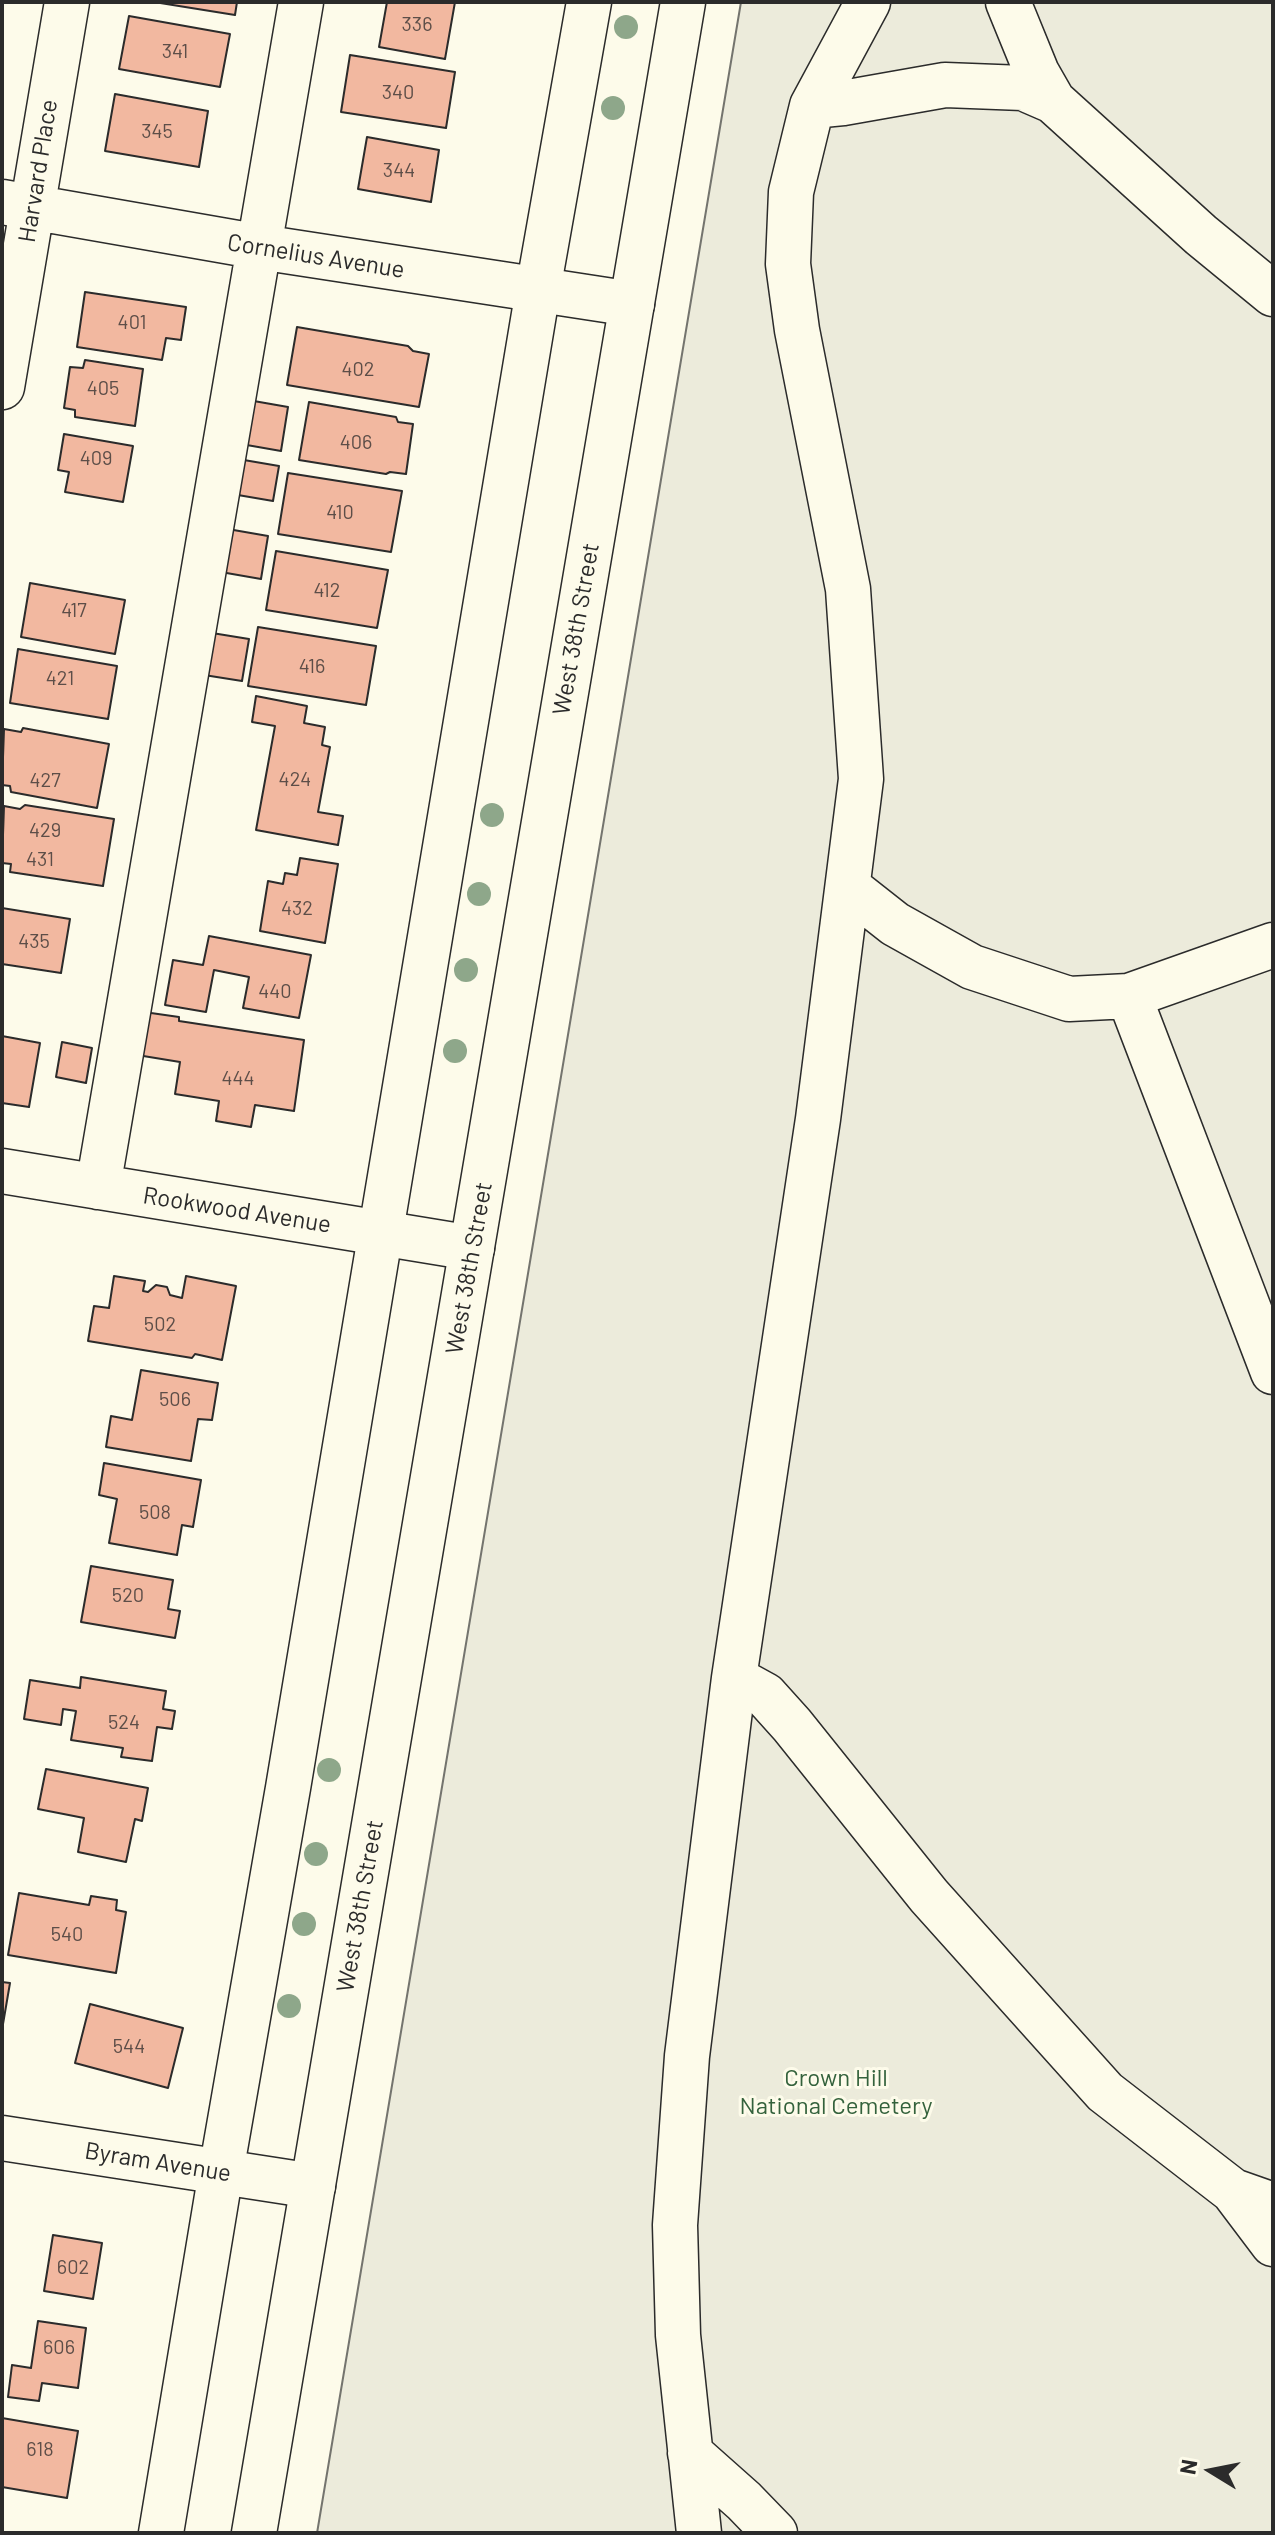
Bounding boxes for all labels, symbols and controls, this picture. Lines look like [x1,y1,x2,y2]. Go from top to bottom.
house number: 336 [402,12,432,36]
house number: 341 [162,39,188,63]
house number: 340 [382,80,414,104]
street label: Harvard Place [12,97,64,245]
house number: 345 [141,119,173,143]
house number: 344 [383,158,415,182]
street label: Cornelius Avenue [225,228,407,284]
house number: 401 [118,310,146,334]
house number: 402 [341,357,375,381]
house number: 405 [87,376,119,400]
house number: 406 [340,430,372,454]
house number: 409 [80,446,112,470]
house number: 410 [326,500,354,524]
street label: West 38th Street [547,541,605,717]
house number: 412 [314,578,340,602]
house number: 417 [61,598,87,622]
house number: 416 [299,654,325,678]
house number: 421 [46,666,74,690]
house number: 424 [279,767,311,791]
house number: 427 [29,768,61,792]
house number: 429 [29,818,61,842]
house number: 431 [26,847,54,871]
house number: 432 [281,896,313,920]
house number: 435 [18,929,50,953]
house number: 440 [258,979,292,1003]
house number: 444 [221,1066,255,1090]
street label: West 38th Street [440,1180,498,1356]
street label: Rookwood Avenue [141,1181,333,1239]
house number: 502 [144,1312,176,1336]
house number: 506 [159,1387,191,1411]
house number: 508 [139,1500,171,1524]
house number: 520 [112,1583,144,1607]
house number: 524 [108,1710,140,1734]
street label: West 38th Street [331,1818,389,1994]
house number: 540 [51,1922,83,1946]
house number: 544 [113,2034,145,2058]
park label: Crown Hill National Cemetery [739,2064,933,2120]
street label: Byram Avenue [83,2136,233,2188]
house number: 602 [57,2255,89,2279]
house number: 606 [43,2335,75,2359]
north arrow [1171,2431,1251,2511]
house number: 618 [26,2437,54,2461]
text: N [1173,2457,1201,2476]

